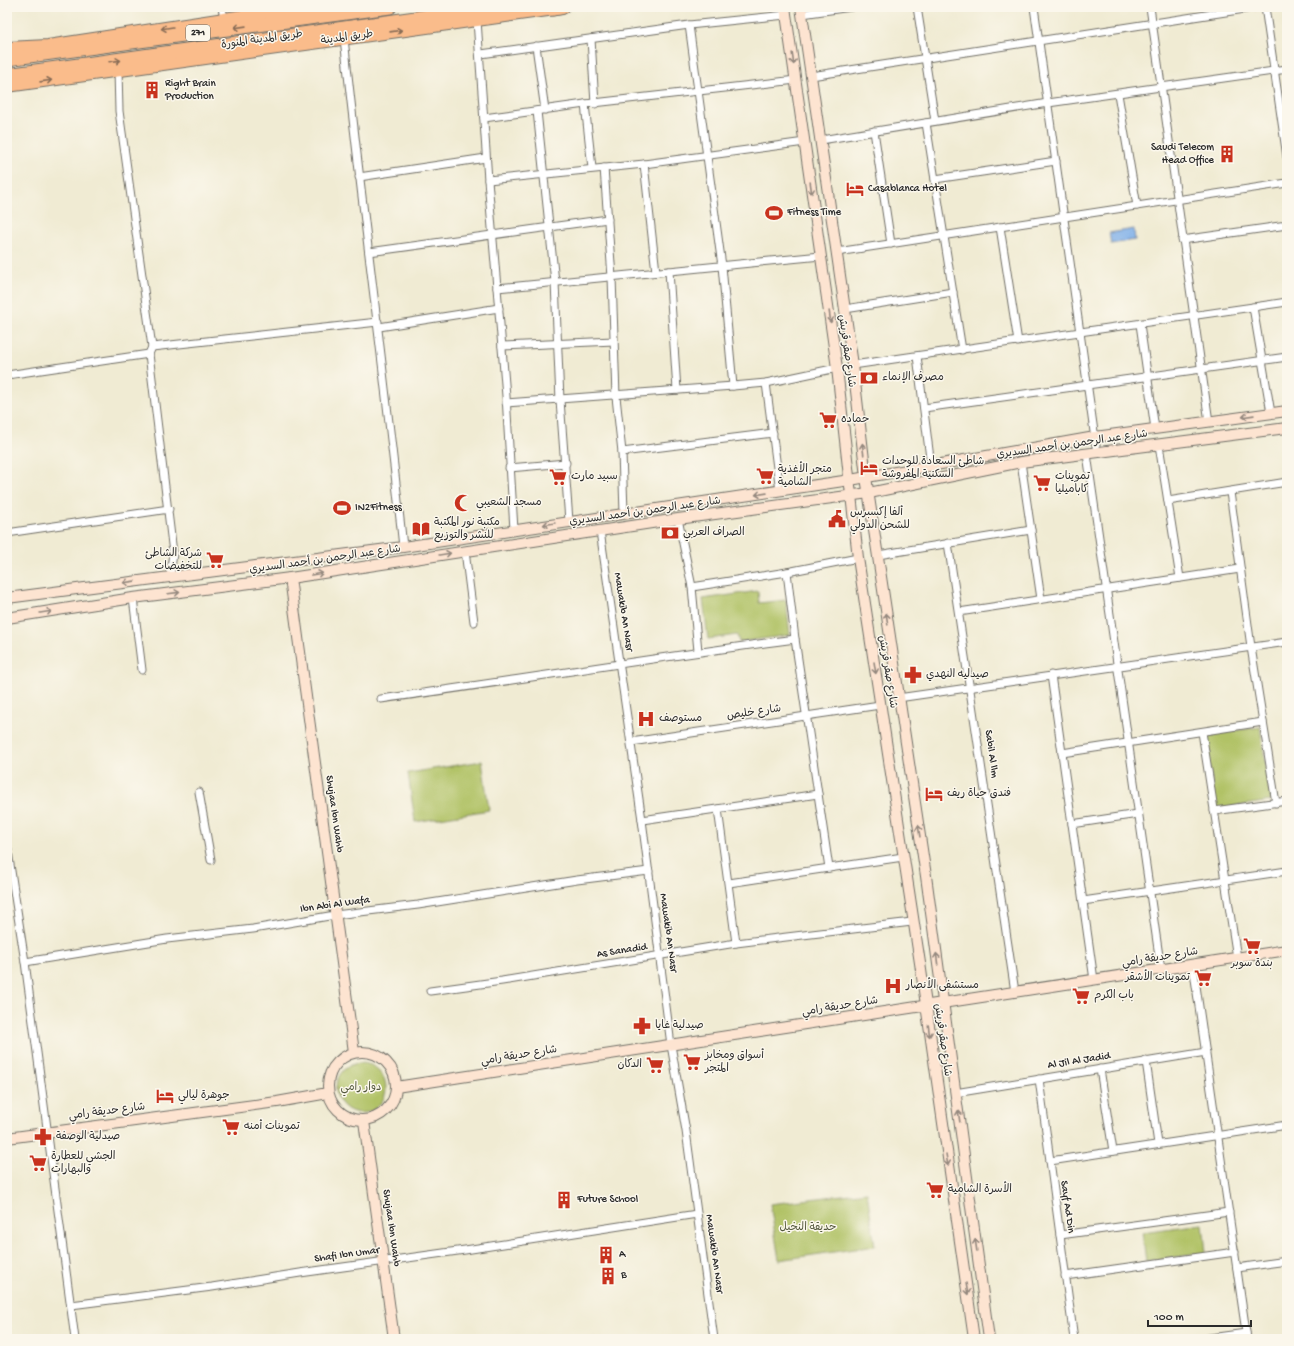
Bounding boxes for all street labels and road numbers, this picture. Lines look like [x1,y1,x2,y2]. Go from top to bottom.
road number: 271 [186,25,210,41]
street label: طريق المدينة المنورة [220,27,304,52]
street label: طريق المدينة [320,27,374,48]
street label: شارع صقر قريش [834,314,858,388]
street label: شارع عبد الرحمن بن أحمد السديري [995,426,1149,463]
street label: شارع عبد الرحمن بن أحمد السديري [568,493,722,530]
street label: شارع عبد الرحمن بن أحمد السديري [248,541,402,578]
street label: Mawakib An Nasr [611,572,635,653]
street label: شارع صقر قريش [874,635,900,709]
street label: شارع خليص [726,702,782,724]
street label: Sabil Al llm [982,729,1000,779]
street label: Shujaa Ibn Wahb [323,775,345,853]
street label: Ibn Abi Al Wafa [299,893,371,916]
street label: Mawakib An Nasr [657,893,680,974]
street label: As Sanadid [596,941,650,961]
street label: شارع حديقة رامي [1121,945,1199,973]
street label: شارع حديقة رامي [801,994,879,1022]
street label: شارع صقر قريش [930,1003,954,1077]
street label: شارع حديقة رامي [480,1043,558,1071]
street label: Al Jil Al Jadid [1047,1050,1113,1072]
street label: شارع حديقة رامي [68,1100,146,1126]
street label: Sayf Ad Din [1057,1180,1078,1235]
street label: Shujaa Ibn Wahb [380,1189,402,1267]
street label: Mawakib An Nasr [703,1214,726,1295]
street label: Shafi Ibn Umar [313,1243,382,1266]

